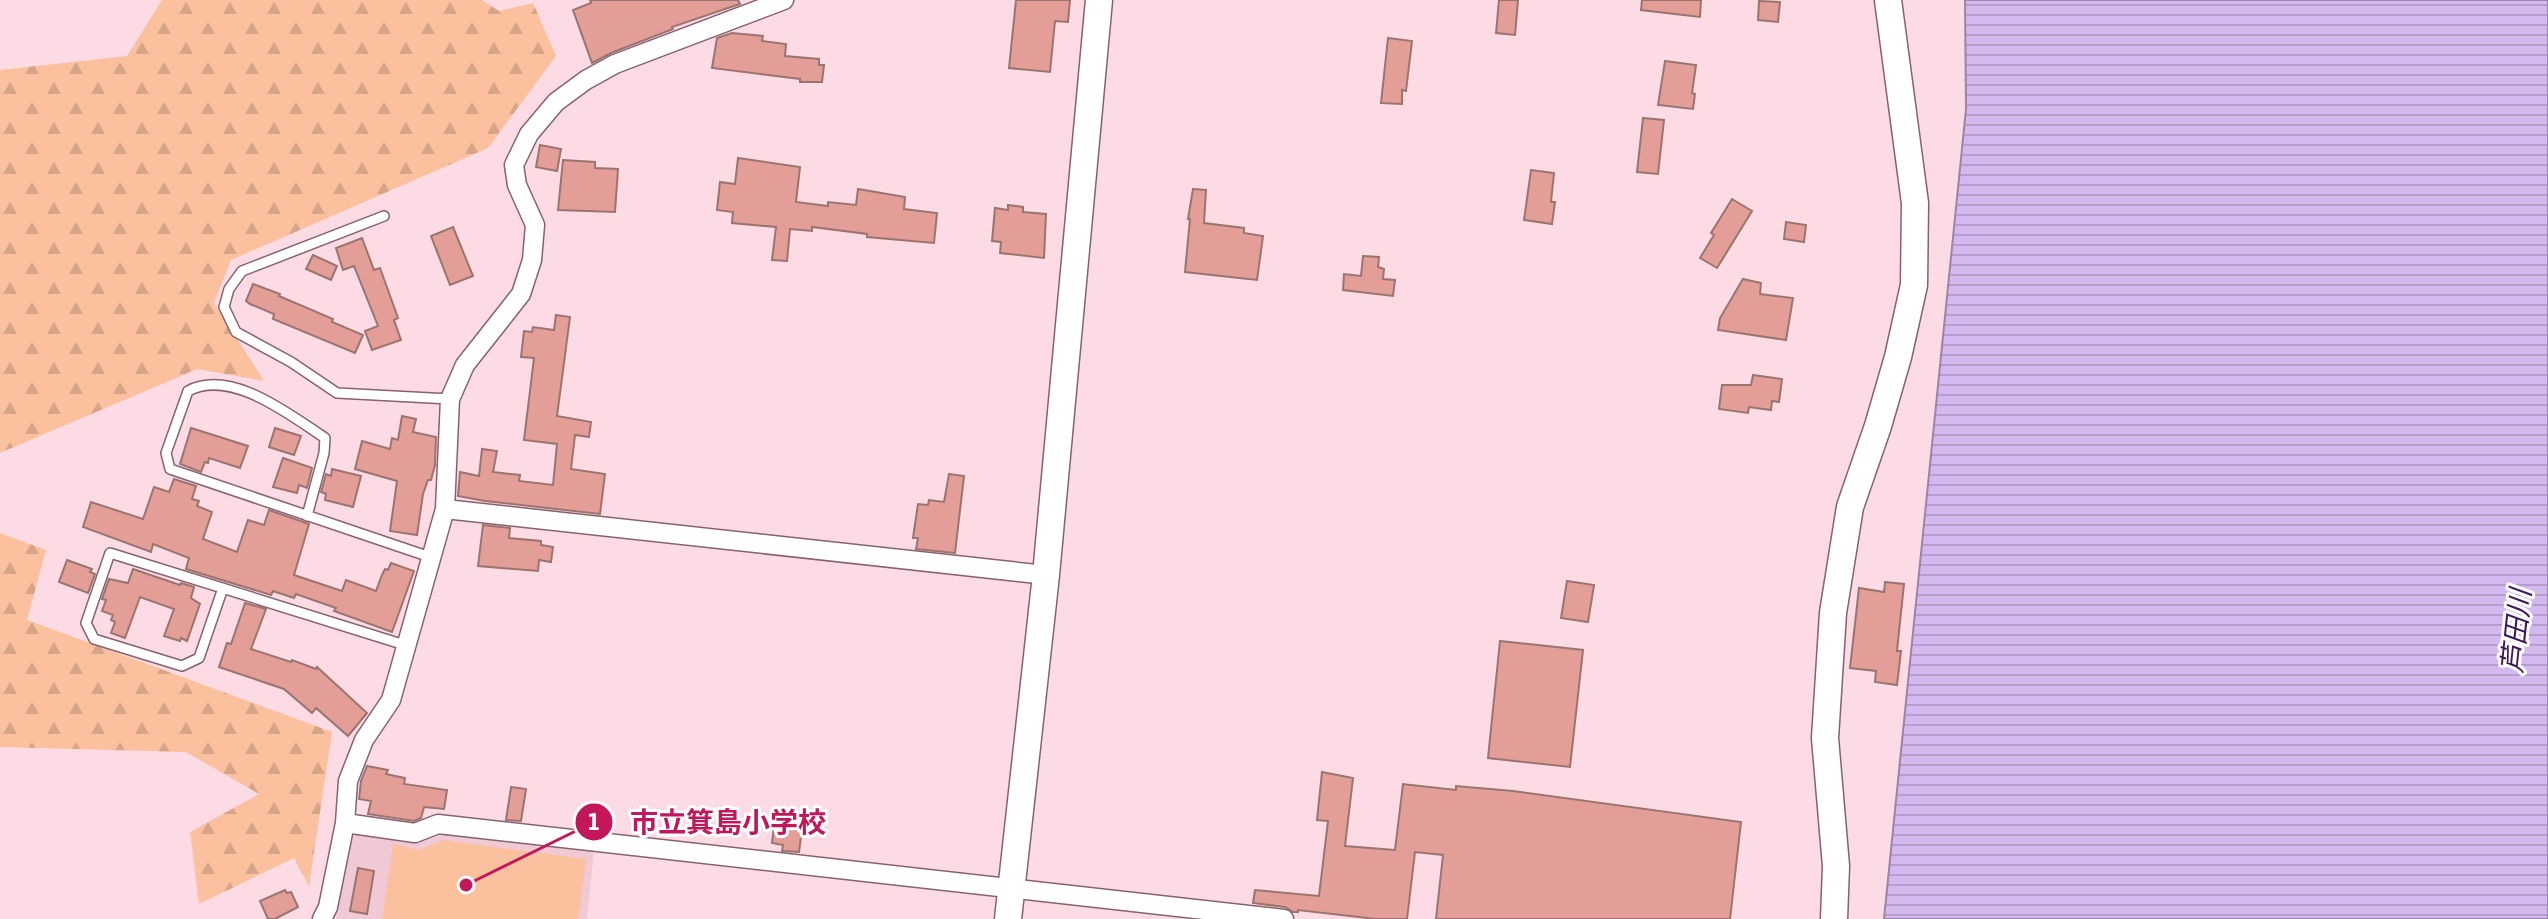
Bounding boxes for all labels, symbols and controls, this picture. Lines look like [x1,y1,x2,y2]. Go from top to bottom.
water label: 芦田川 [2496,585,2537,674]
callout: 市立箕島小学校 [574,796,842,848]
text: 市立箕島小学校 [630,806,826,838]
text: 1 [588,808,600,835]

